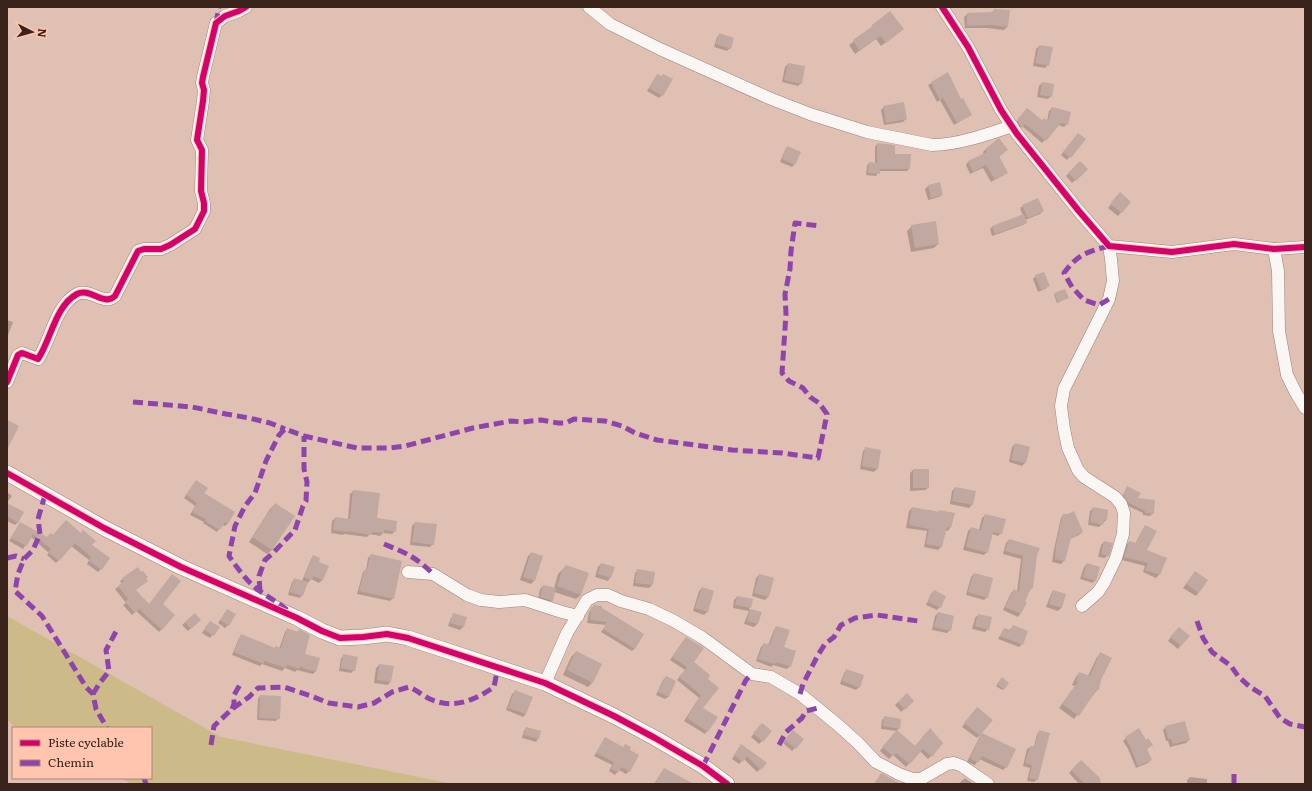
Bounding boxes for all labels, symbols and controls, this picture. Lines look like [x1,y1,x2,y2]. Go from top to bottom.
north arrow [12,12,52,52]
text: N [35,28,51,39]
legend [12,727,152,779]
text: Piste cyclable [48,733,124,751]
text: Chemin [48,753,94,771]

